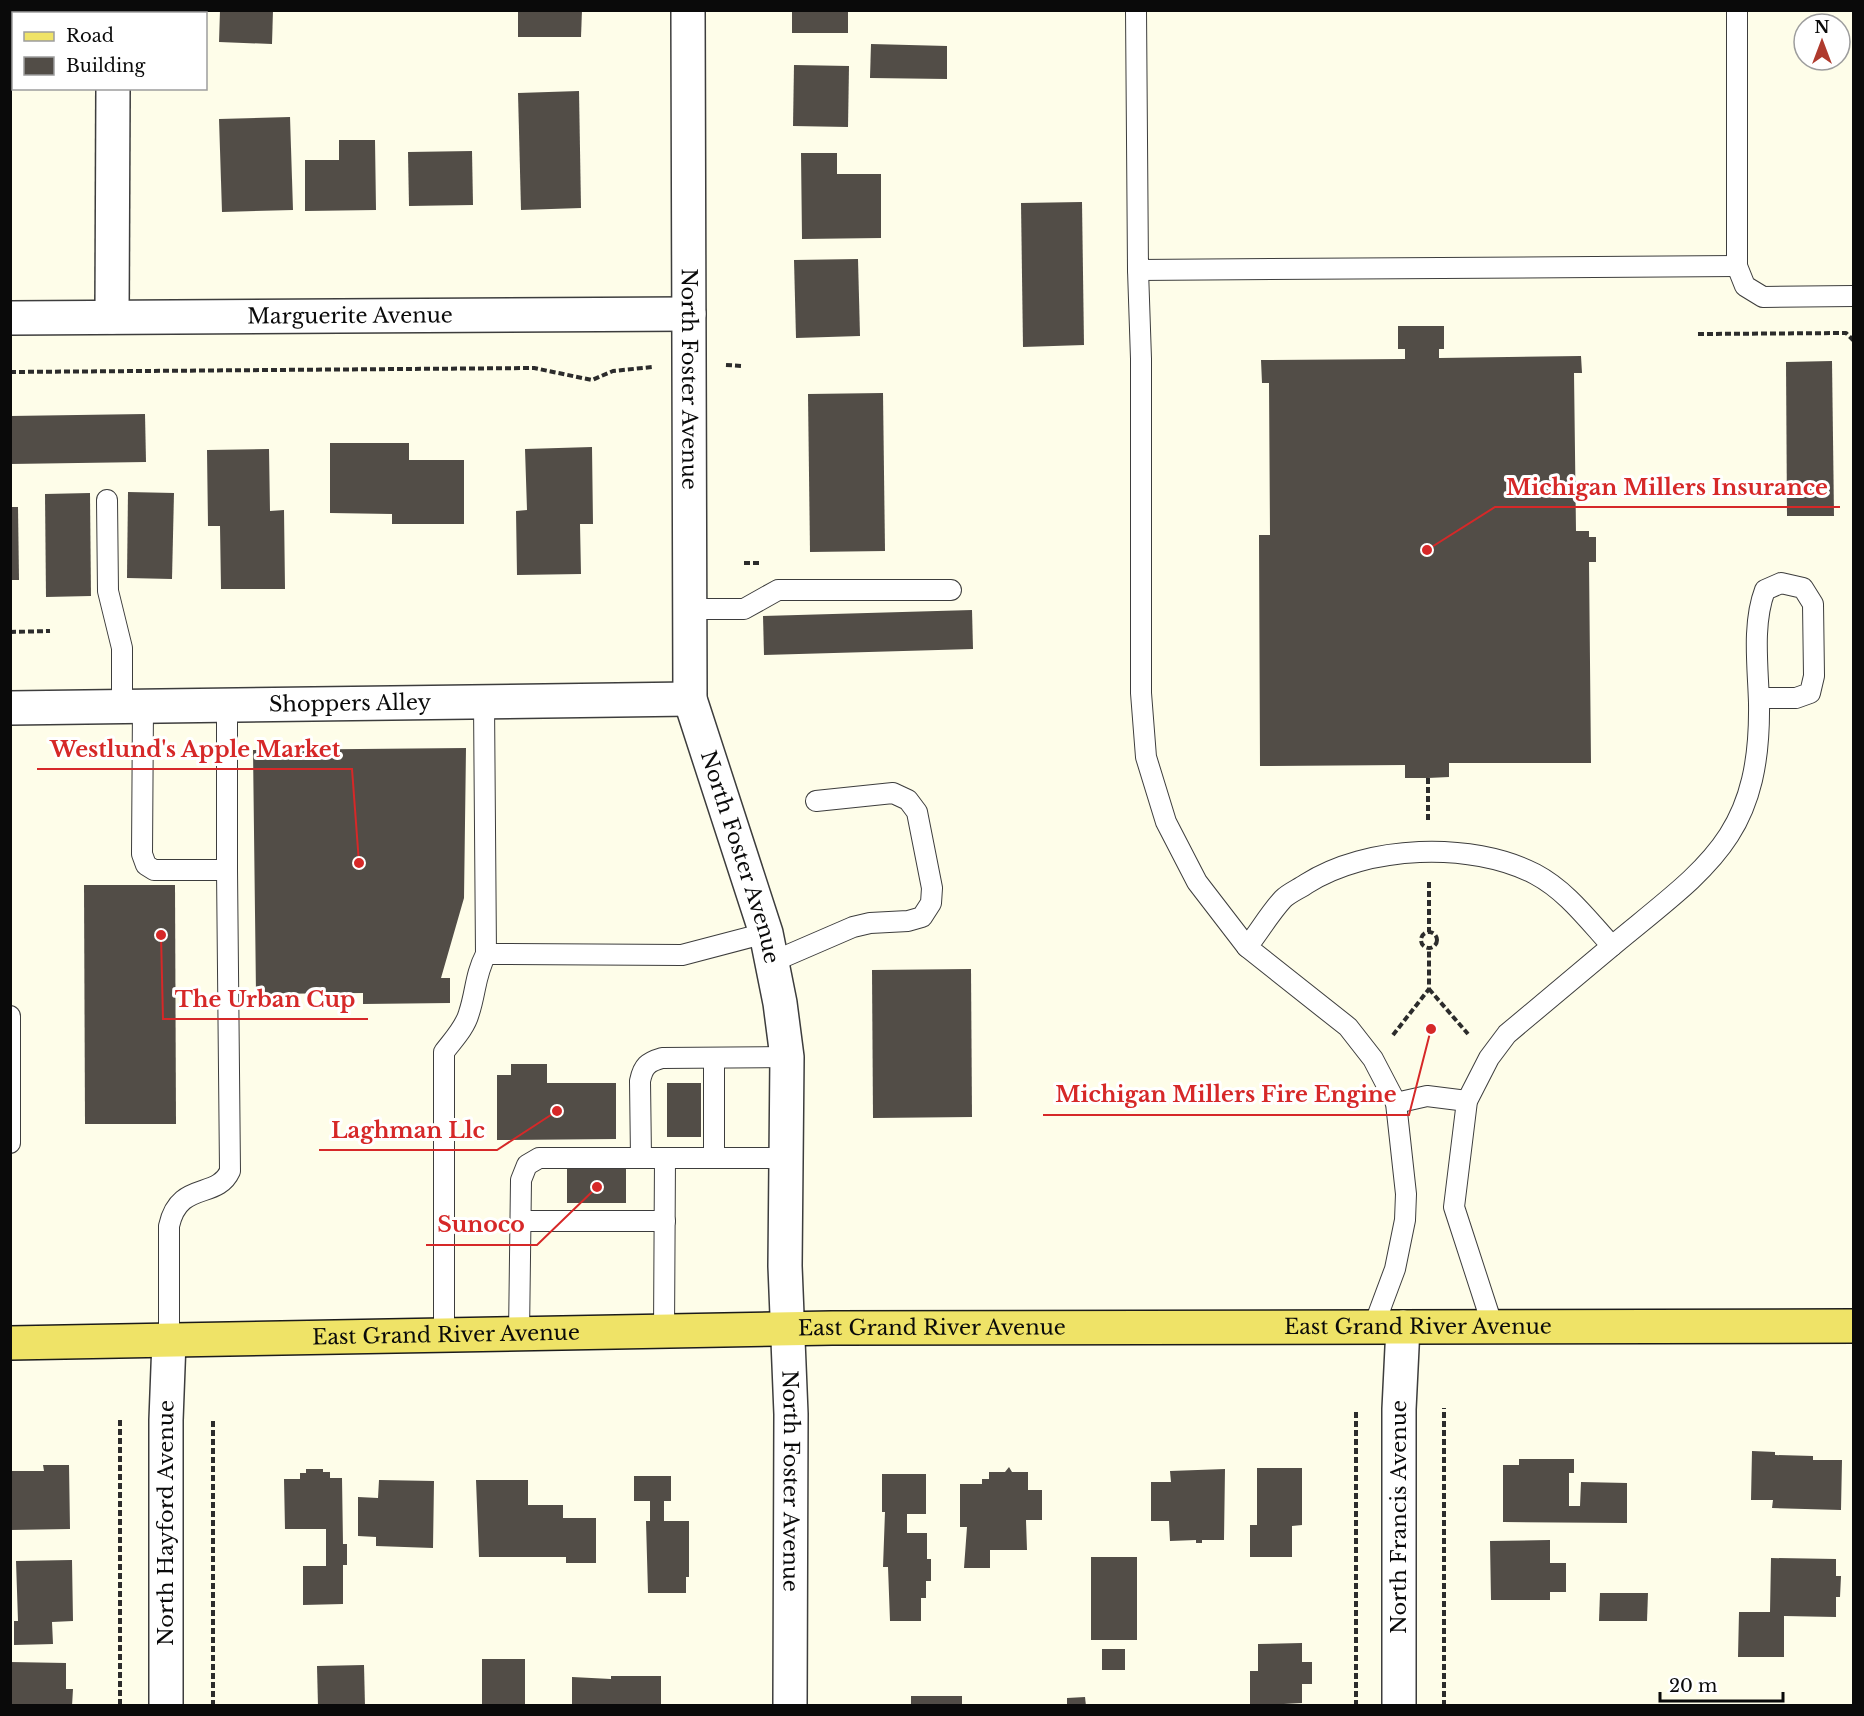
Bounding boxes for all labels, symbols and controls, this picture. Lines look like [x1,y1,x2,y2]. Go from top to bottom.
legend [12,12,207,90]
north arrow [1792,12,1852,72]
text: N [1814,17,1830,37]
text: Road [66,25,114,47]
text: Building [66,55,145,77]
street label: North Foster Avenue [676,268,702,490]
street label: Marguerite Avenue [247,302,453,330]
callout: Michigan Millers Insurance [1495,467,1840,507]
text: Michigan Millers Insurance [1506,474,1828,501]
street label: Shoppers Alley [269,689,432,718]
callout: Westlund's Apple Market [37,729,352,769]
text: Westlund's Apple Market [49,736,341,763]
street label: North Foster Avenue [695,747,785,966]
callout: The Urban Cup [163,979,368,1019]
text: The Urban Cup [175,986,355,1013]
callout: Michigan Millers Fire Engine [1043,1075,1409,1115]
text: Michigan Millers Fire Engine [1055,1081,1397,1108]
callout: Laghman Llc [319,1110,497,1150]
text: Laghman Llc [331,1117,485,1144]
callout: Sunoco [426,1205,537,1245]
text: Sunoco [437,1211,525,1238]
street label: East Grand River Avenue [1284,1314,1552,1340]
street label: East Grand River Avenue [798,1315,1066,1342]
street label: East Grand River Avenue [312,1320,580,1350]
street label: North Foster Avenue [776,1370,804,1592]
street label: North Hayford Avenue [153,1400,180,1646]
street label: North Francis Avenue [1386,1400,1412,1634]
scale bar [1660,1665,1783,1703]
text: 20 m [1669,1675,1717,1697]

